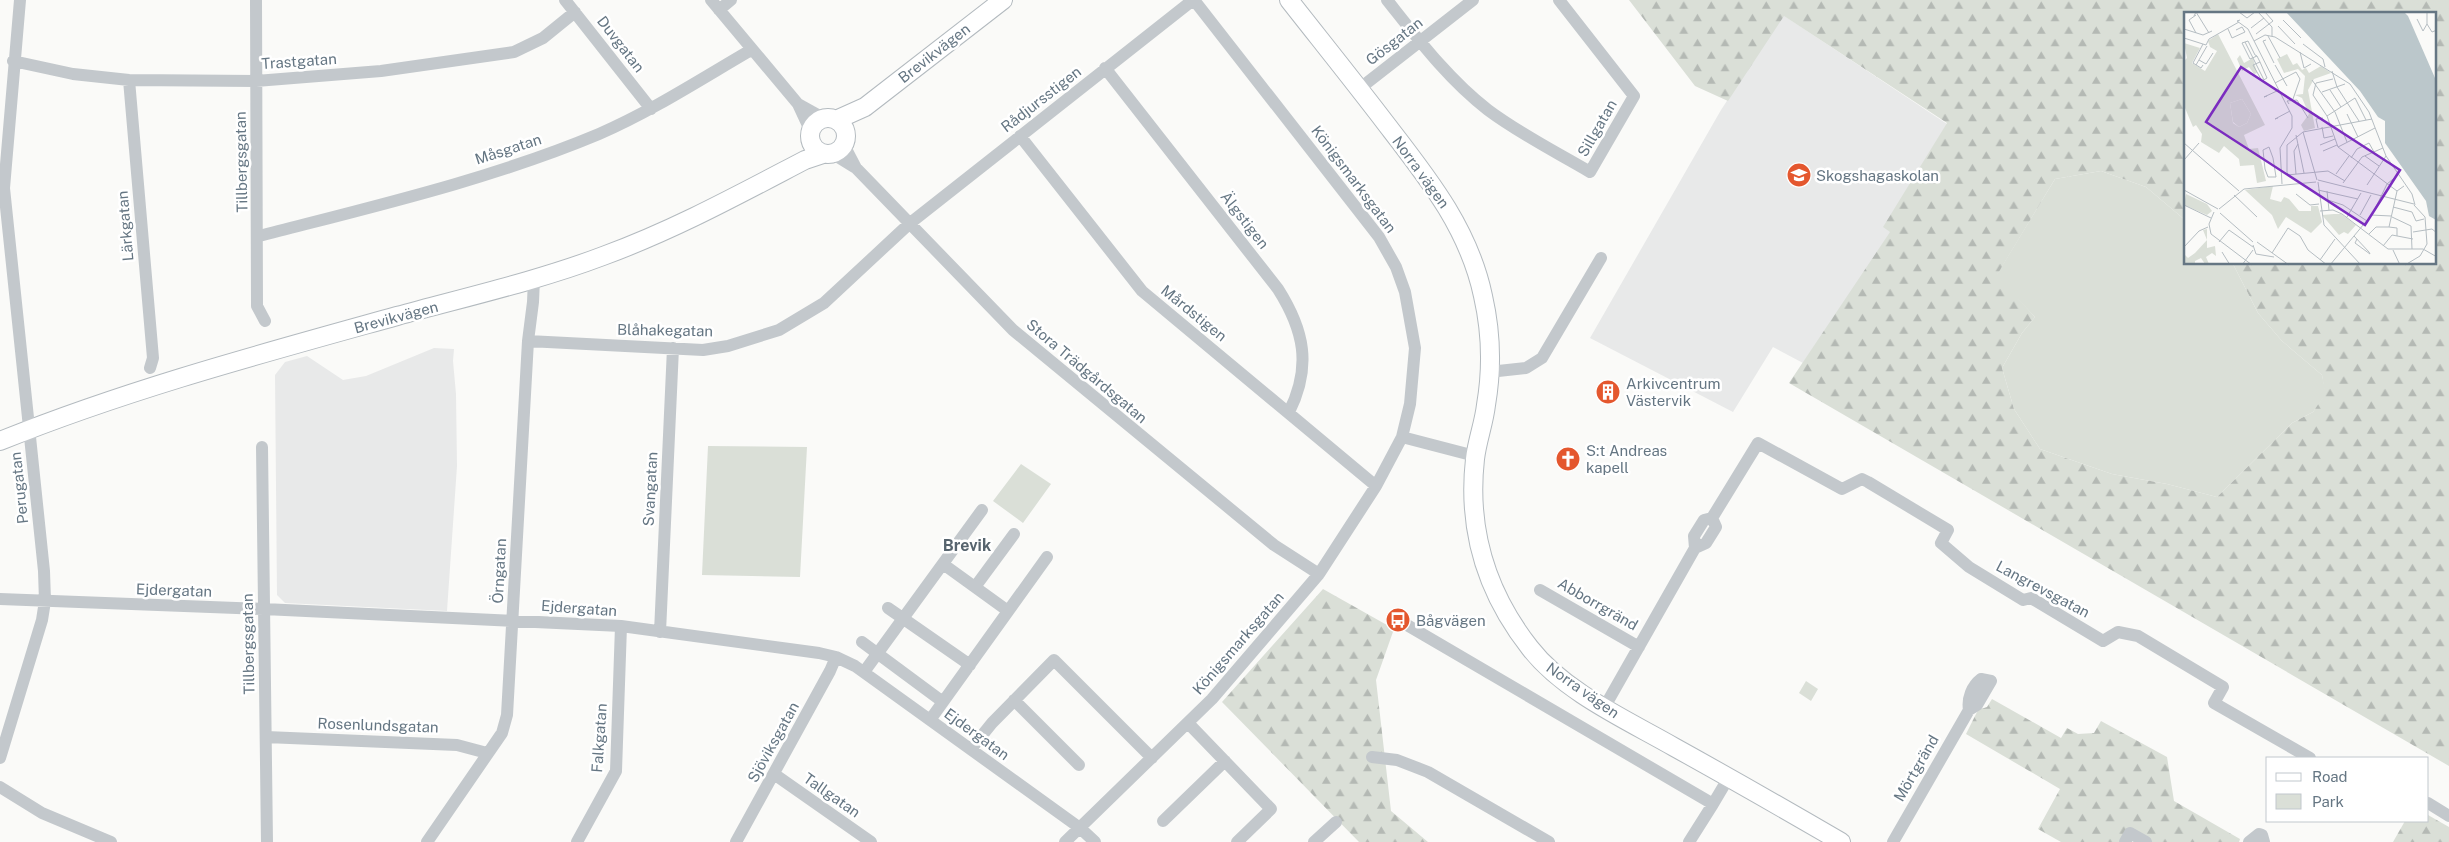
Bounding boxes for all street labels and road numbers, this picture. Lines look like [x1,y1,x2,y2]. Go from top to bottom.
street label: Duvgatan [594,13,648,75]
street label: Gösgatan [1362,14,1426,68]
street label: Brevikvägen [895,20,973,86]
street label: Trastgatan [261,50,337,72]
street label: Rådjursstigen [998,63,1084,135]
street label: Sillgatan [1574,97,1620,159]
street label: Tillbergsgatan [232,111,250,213]
street label: Königsmarksgatan [1308,122,1400,236]
street label: Måsgatan [473,130,543,168]
street label: Norra vägen [1389,133,1453,211]
street label: Älgstigen [1217,188,1273,252]
street label: Lärkgatan [113,190,137,262]
street label: Mårdstigen [1158,281,1230,345]
street label: Brevikvägen [352,298,440,336]
street label: Stora Trädgårdsgatan [1023,316,1151,426]
street label: Blåhakegatan [617,321,713,339]
street label: Perugatan [7,451,31,525]
street label: Svangatan [640,451,660,527]
street label: Örngatan [488,538,509,604]
street label: Langrevsgatan [1993,557,2093,621]
street label: Abborrgränd [1555,574,1641,634]
street label: Ejdergatan [136,580,212,600]
street label: Königsmarksgatan [1189,588,1287,698]
street label: Tillbergsgatan [239,593,257,695]
street label: Ejdergatan [540,597,618,619]
street label: Norra vägen [1543,659,1623,721]
street label: Sjöviksgatan [744,699,802,785]
street label: Falkgatan [588,703,610,773]
street label: Ejdergatan [941,705,1013,763]
street label: Rosenlundsgatan [317,714,439,736]
street label: Mörtgränd [1890,732,1942,804]
street label: Tallgatan [800,769,864,821]

